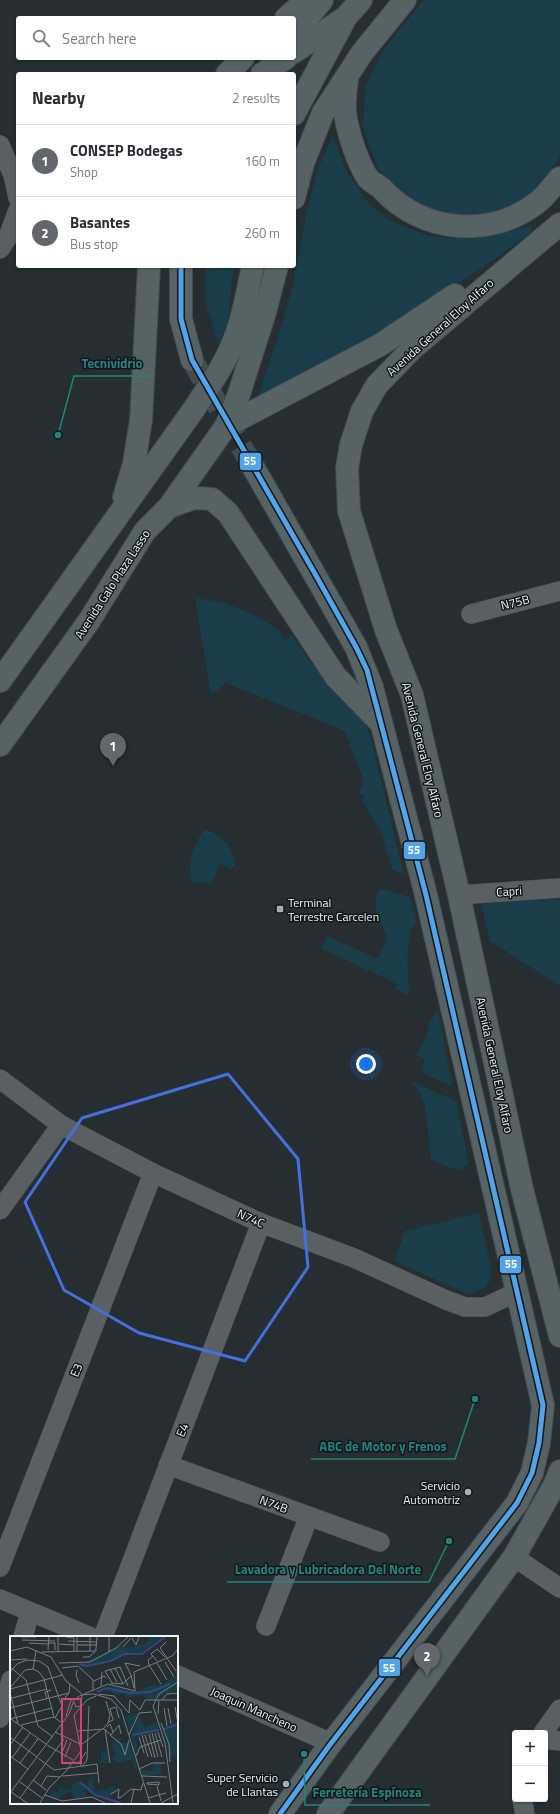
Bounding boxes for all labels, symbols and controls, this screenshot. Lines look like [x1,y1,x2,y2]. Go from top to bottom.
search box [16,16,296,60]
icon: search [30,27,52,49]
text: Search here [62,27,136,50]
text: Nearby [32,85,85,111]
text: 2 results [232,88,280,108]
text: CONSEP Bodegas [70,139,183,162]
text: 1 [41,151,49,171]
text: 160 m [244,151,280,171]
text: Shop [70,162,98,182]
text: Basantes [70,211,130,234]
text: 2 [41,223,49,243]
text: 260 m [244,223,280,243]
text: Bus stop [70,234,118,254]
street label: Avenida General Eloy Alfaro [382,274,498,380]
callout: Tecnividrio [74,351,151,376]
text: Tecnividrio [82,353,143,373]
line badge: 55 [239,452,262,471]
text: 55 [244,453,256,469]
street label: Avenida Galo Plaza Lasso [69,526,155,642]
street label: N75B [499,589,531,615]
street label: Avenida General Eloy Alfaro [397,680,449,820]
pin: 1 [100,733,126,766]
line badge: 55 [403,841,426,860]
text: 55 [408,842,420,858]
street label: Capri [496,881,522,901]
place label: Terminal Terrestre Carcelen [288,893,379,926]
marker: Terminal Terrestre Carcelen [275,904,285,914]
street label: Avenida General Eloy Alfaro [471,995,519,1135]
your location [356,1054,376,1074]
street label: N74C [234,1204,268,1233]
line badge: 55 [499,1255,522,1274]
text: 55 [505,1256,517,1272]
street label: E3 [65,1360,87,1380]
street label: E4 [171,1420,193,1440]
callout: ABC de Motor y Frenos [311,1434,455,1459]
text: ABC de Motor y Frenos [319,1436,447,1456]
place label: Servicio Automotriz [403,1476,460,1509]
marker: Servicio Automotriz [463,1487,473,1497]
street label: N74B [257,1490,291,1518]
callout: Lavadora y Lubricadora Del Norte [227,1557,429,1582]
text: Lavadora y Lubricadora Del Norte [235,1559,421,1579]
inset map [10,1636,178,1804]
pin: 2 [414,1643,440,1676]
line badge: 55 [378,1658,401,1677]
text: 55 [383,1660,395,1676]
street label: Joaquin Mancheno [208,1681,300,1737]
map controls [512,1730,548,1802]
button: + [512,1730,548,1766]
button: − [512,1766,548,1802]
place label: Super Servicio de Llantas [207,1768,278,1801]
marker: Super Servicio de Llantas [281,1779,291,1789]
callout: Ferretería Espínoza [305,1780,430,1805]
text: Ferretería Espínoza [312,1782,422,1802]

